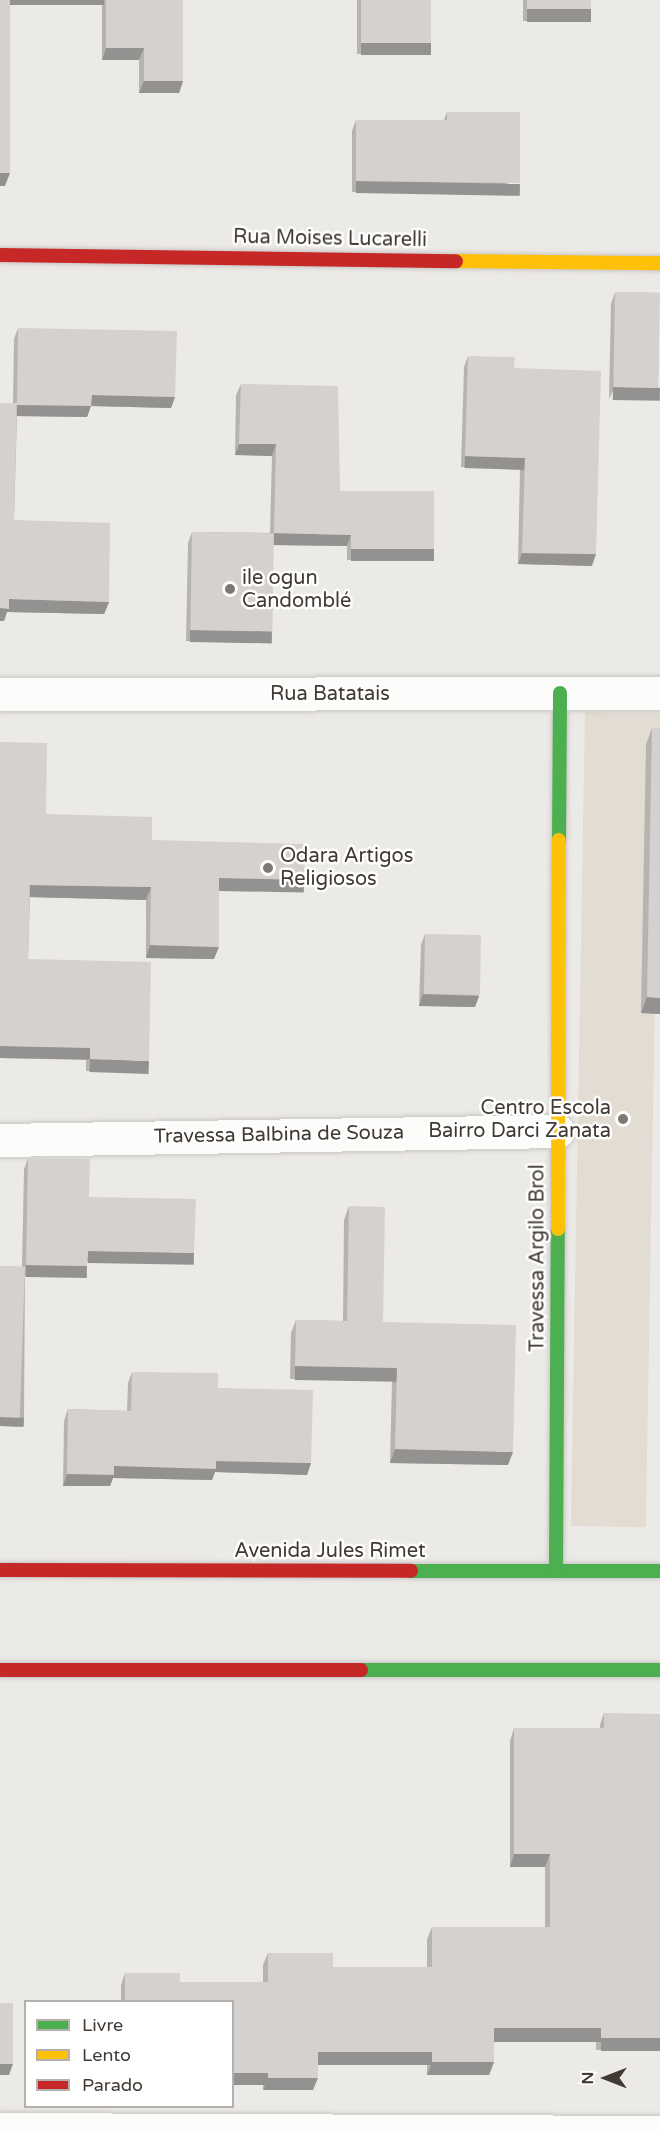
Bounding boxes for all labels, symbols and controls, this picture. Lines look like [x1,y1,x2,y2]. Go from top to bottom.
street label: Rua Moises Lucarelli [233,225,427,253]
place label: ile ogun Candomblé [242,566,351,613]
marker: ile ogun Candomblé [223,582,237,596]
street label: Rua Batatais [270,682,390,706]
place label: Odara Artigos Religiosos [280,844,413,891]
marker: Odara Artigos Religiosos [261,861,275,875]
place label: Centro Escola Bairro Darci Zanata [428,1096,611,1143]
marker: Centro Escola Bairro Darci Zanata [616,1112,630,1126]
street label: Travessa Balbina de Souza [154,1121,404,1149]
street label: Travessa Argilo Brol [526,1164,550,1352]
street label: Avenida Jules Rimet [234,1539,426,1563]
legend [24,2000,234,2108]
text: Livre [82,2014,123,2036]
text: Lento [82,2044,131,2066]
north arrow [576,2048,636,2108]
text: N [578,2072,598,2084]
text: Parado [82,2074,143,2096]

